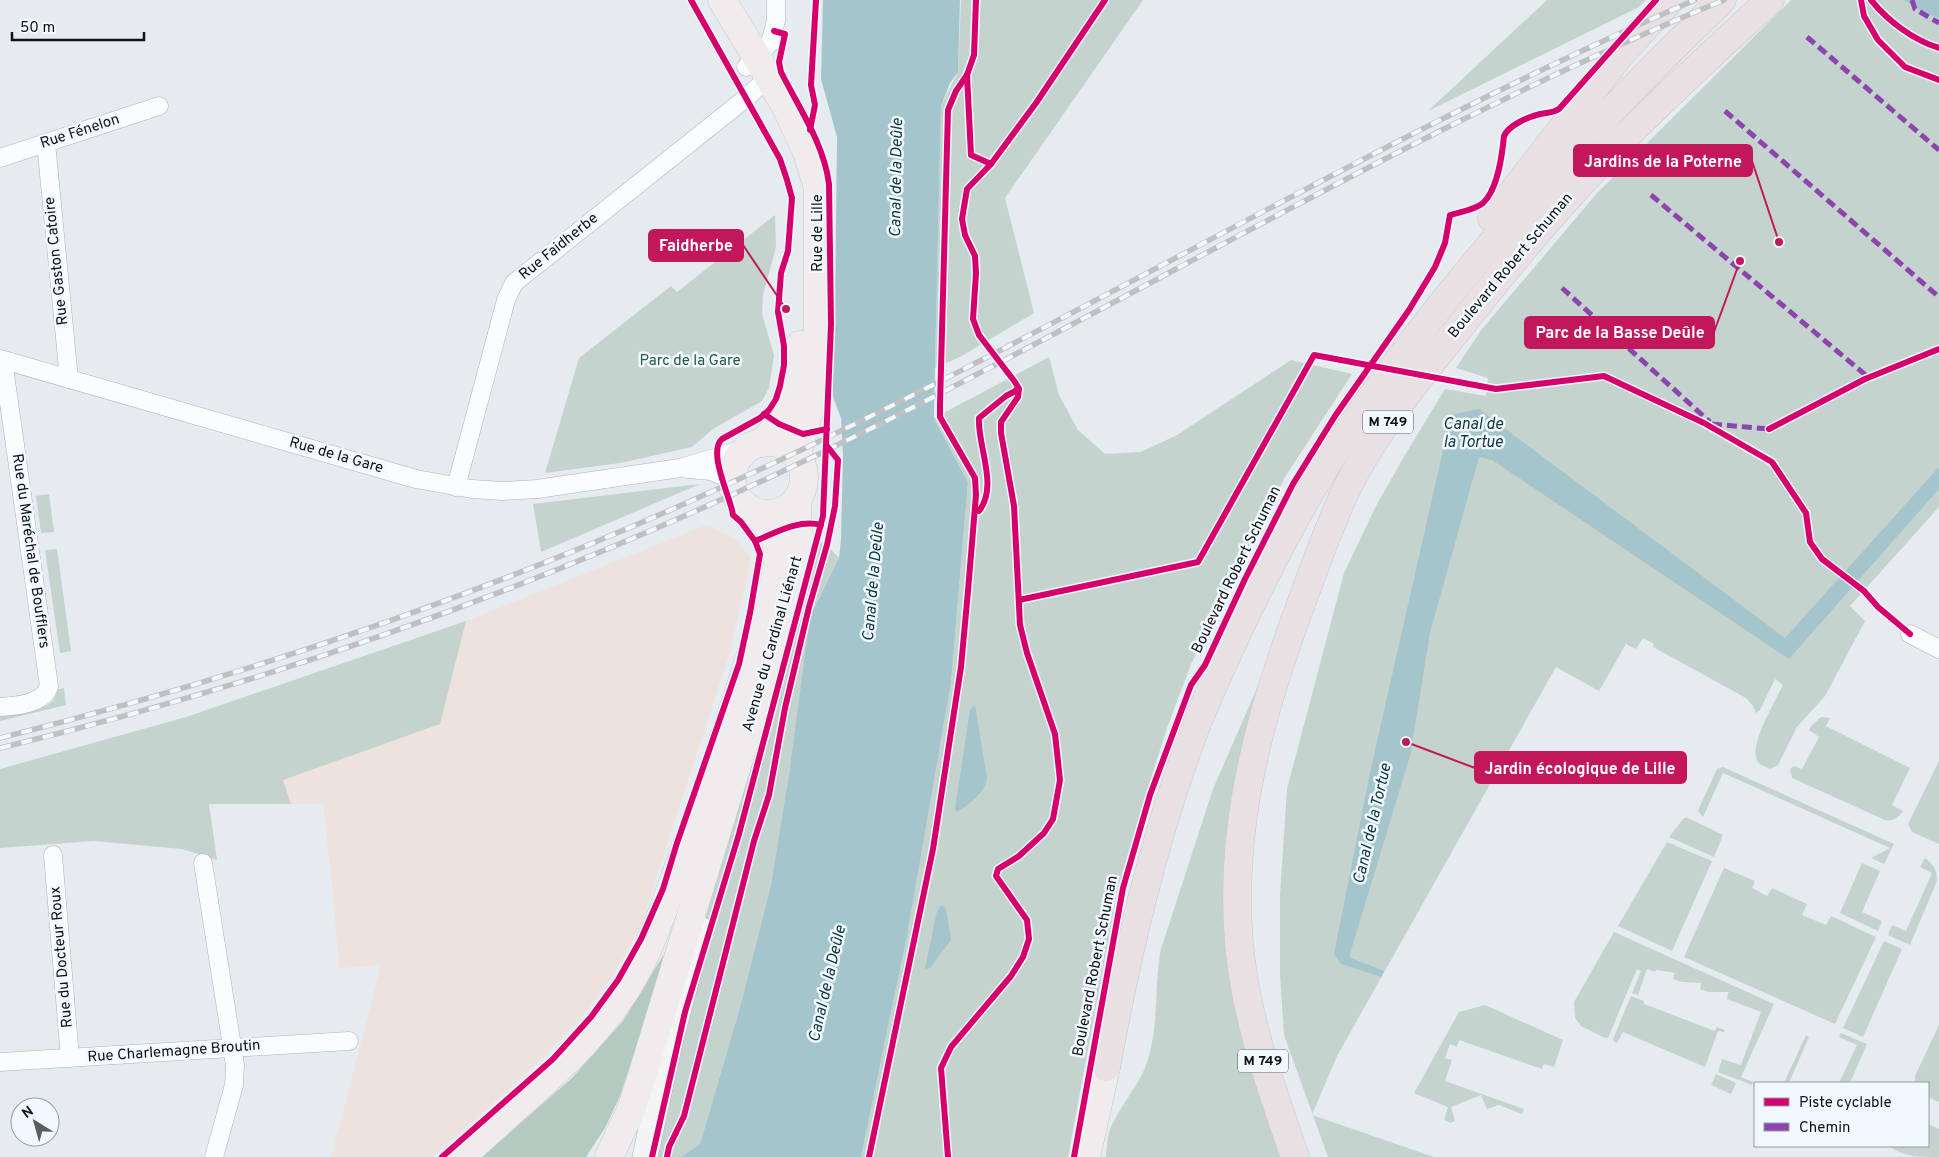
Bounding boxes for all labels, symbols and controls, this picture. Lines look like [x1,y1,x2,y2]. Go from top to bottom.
scale bar [12,10,145,42]
text: 50 m [20,19,55,38]
street label: Rue Fénelon [38,110,122,154]
water label: Canal de la Deûle [886,118,908,238]
callout: Jardins de la Poterne [1574,145,1752,176]
text: Jardins de la Poterne [1584,153,1742,173]
street label: Boulevard Robert Schuman [1445,189,1577,343]
street label: Rue de Lille [809,194,828,272]
street label: Rue Gaston Catoire [41,196,73,326]
street label: Rue Faidherbe [516,209,602,285]
callout: Faidherbe [649,230,743,261]
text: Faidherbe [659,237,733,257]
callout: Parc de la Basse Deûle [1525,317,1714,348]
text: Parc de la Basse Deûle [1535,324,1705,344]
park label: Parc de la Gare [639,352,741,371]
road number: M 749 [1363,411,1413,434]
water label: Canal de la Tortue [1443,415,1504,453]
street label: Rue de la Gare [287,433,385,479]
street label: Rue du Maréchal de Boufflers [7,452,53,650]
street label: Boulevard Robert Schuman [1188,483,1286,657]
water label: Canal de la Deûle [859,521,889,642]
street label: Avenue du Cardinal Liénart [739,554,807,734]
callout: Jardin écologique de Lille [1475,752,1686,783]
text: Jardin écologique de Lille [1484,760,1676,780]
water label: Canal de la Tortue [1349,761,1397,886]
street label: Boulevard Robert Schuman [1069,874,1123,1058]
street label: Rue du Docteur Roux [46,885,78,1029]
water label: Canal de la Deûle [805,923,851,1044]
street label: Rue Charlemagne Broutin [87,1036,261,1068]
road number: M 749 [1238,1050,1288,1072]
legend [1754,1082,1929,1147]
text: Piste cyclable [1799,1094,1892,1113]
north arrow [10,1097,60,1147]
text: N [19,1103,37,1123]
text: Chemin [1799,1119,1851,1138]

